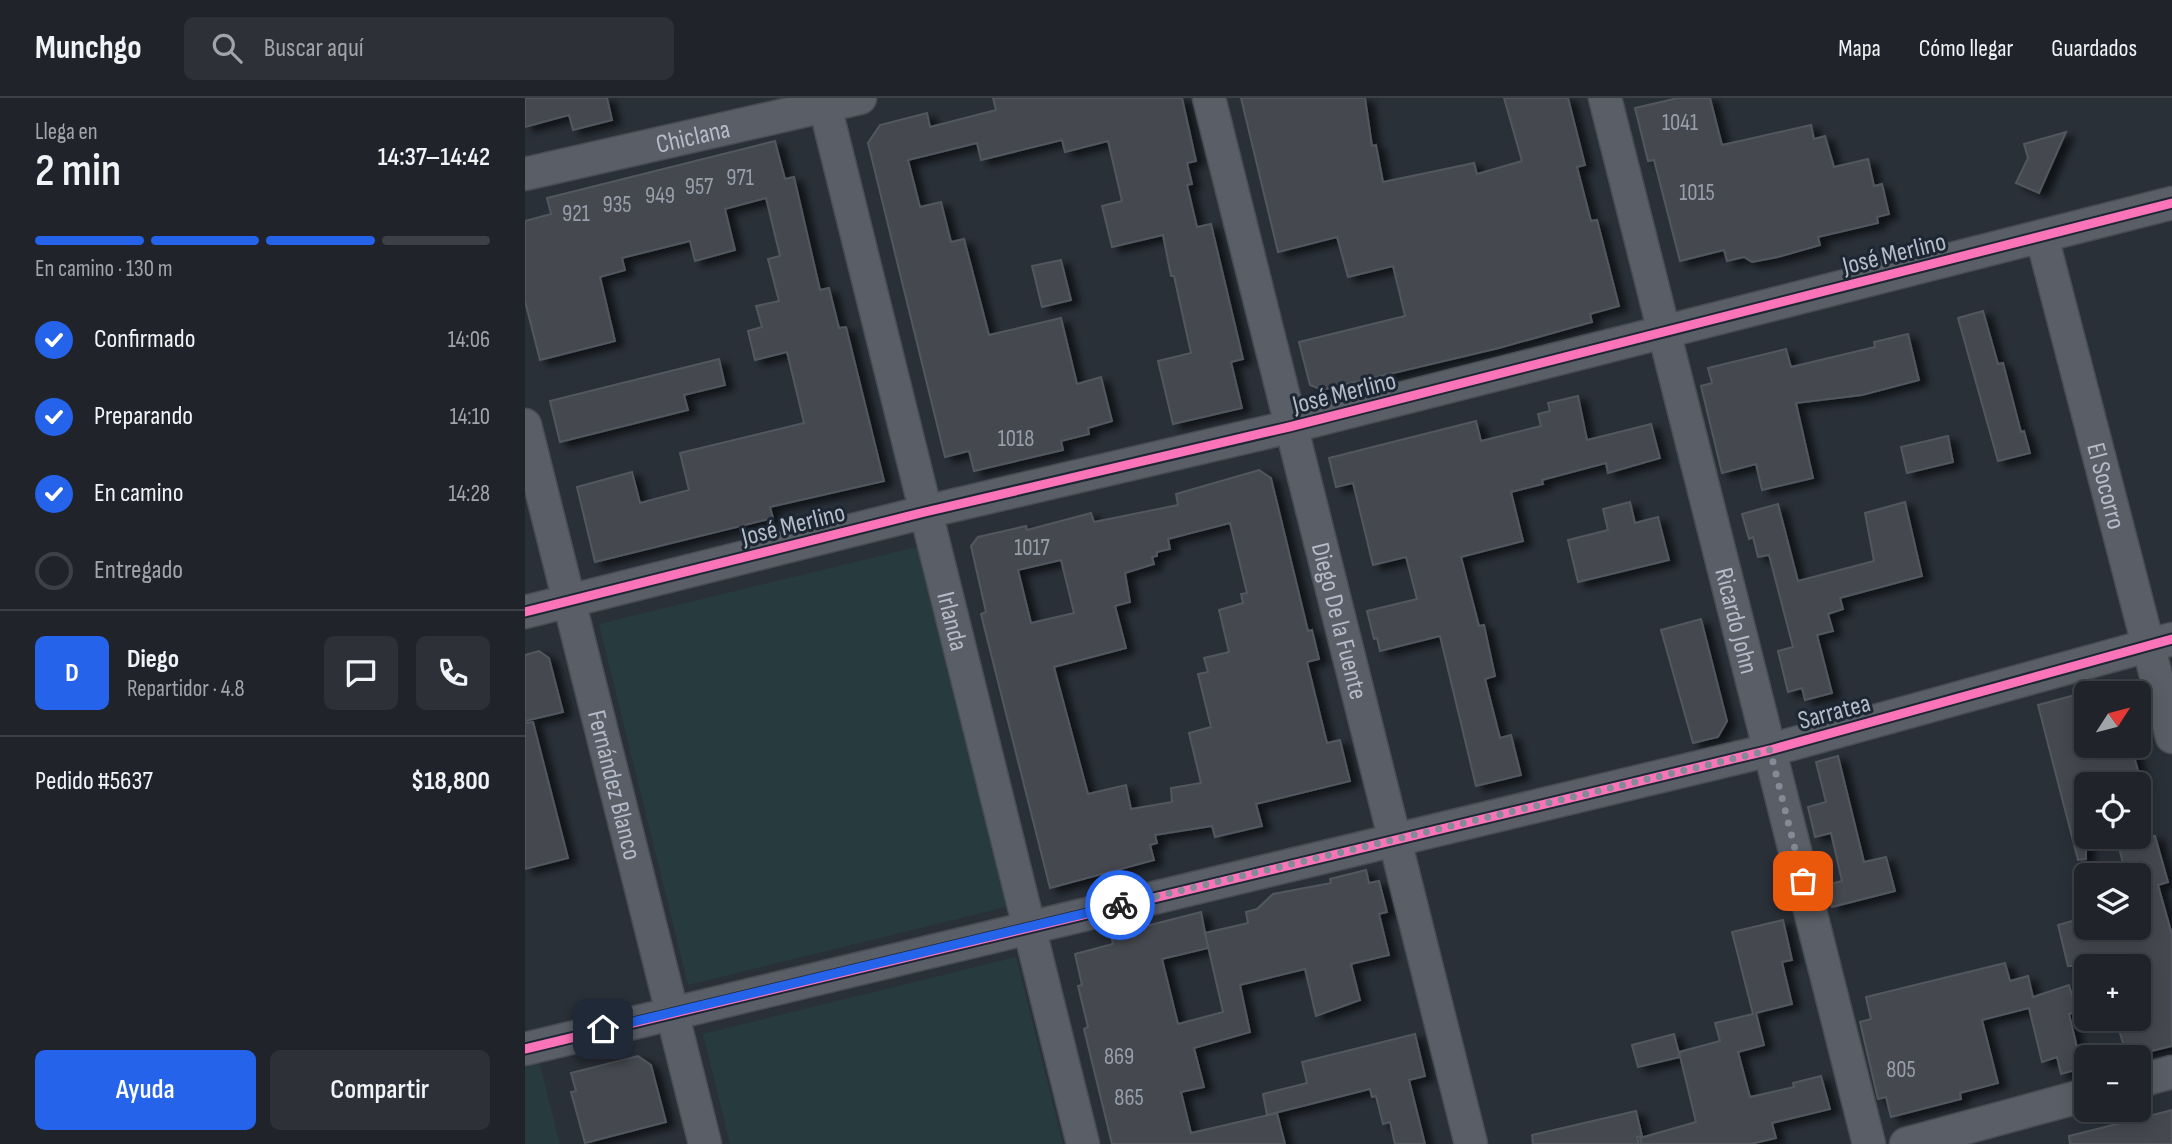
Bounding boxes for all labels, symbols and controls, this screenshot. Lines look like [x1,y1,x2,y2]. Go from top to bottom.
search box [184,17,674,80]
text: Munchgo [35,28,142,68]
icon: search [208,29,246,67]
text: Buscar aquí [264,33,364,64]
text: Mapa [1838,34,1881,63]
text: Cómo llegar [1919,34,2013,63]
text: Guardados [2051,34,2137,63]
house number: 1041 [1662,109,1698,137]
street label: Chiclana [653,114,733,161]
text: Llega en [35,118,98,146]
text: 14:37–14:42 [378,142,490,173]
text: 2 min [35,144,121,199]
house number: 971 [726,164,754,192]
house number: 957 [685,173,713,201]
house number: 1015 [1679,179,1715,207]
house number: 949 [645,182,675,210]
house number: 935 [602,191,632,219]
house number: 921 [562,200,590,228]
street label: José Merlino [1838,227,1949,283]
text: En camino · 130 m [35,255,172,283]
icon: check [35,321,73,359]
text: Confirmado [94,324,195,355]
text: 14:06 [448,326,490,354]
street label: José Merlino [1288,366,1399,422]
icon: check [35,398,73,436]
text: Preparando [94,401,193,432]
text: 14:10 [450,403,490,431]
house number: 1018 [998,425,1034,453]
street label: El Socorro [2079,440,2131,533]
icon: check [35,475,73,513]
text: En camino [94,478,184,509]
text: 14:28 [448,480,490,508]
street label: José Merlino [737,498,848,554]
house number: 1017 [1014,534,1050,562]
street label: Diego De la Fuente [1304,540,1373,703]
text: Entregado [94,555,183,586]
street label: Ricardo John [1707,565,1764,677]
street label: Irlanda [929,589,974,654]
button: chat [324,636,398,710]
button: phone [416,636,490,710]
text: Diego [127,644,179,675]
text: D [65,658,79,689]
text: Repartidor · 4.8 [127,675,245,703]
north arrow [2074,681,2151,758]
map controls [2074,681,2151,1122]
street label: Sarratea [1795,688,1874,737]
street label: Fernández Blanco [580,707,647,863]
text: Pedido #5637 [35,766,153,797]
text: $18,800 [411,766,490,797]
button: locate [2074,772,2151,849]
pin [1773,851,1833,911]
icon: bag [1784,862,1822,900]
button: layers [2074,863,2151,940]
courier [1085,870,1155,940]
icon: bike [1101,886,1139,924]
button: + [2074,954,2151,1031]
pin [573,999,633,1059]
icon: home [584,1010,622,1048]
house number: 869 [1104,1043,1134,1071]
button: − [2074,1045,2151,1122]
button: Ayuda [35,1050,256,1130]
button: Compartir [270,1050,490,1130]
house number: 805 [1886,1056,1916,1084]
house number: 865 [1114,1084,1144,1112]

